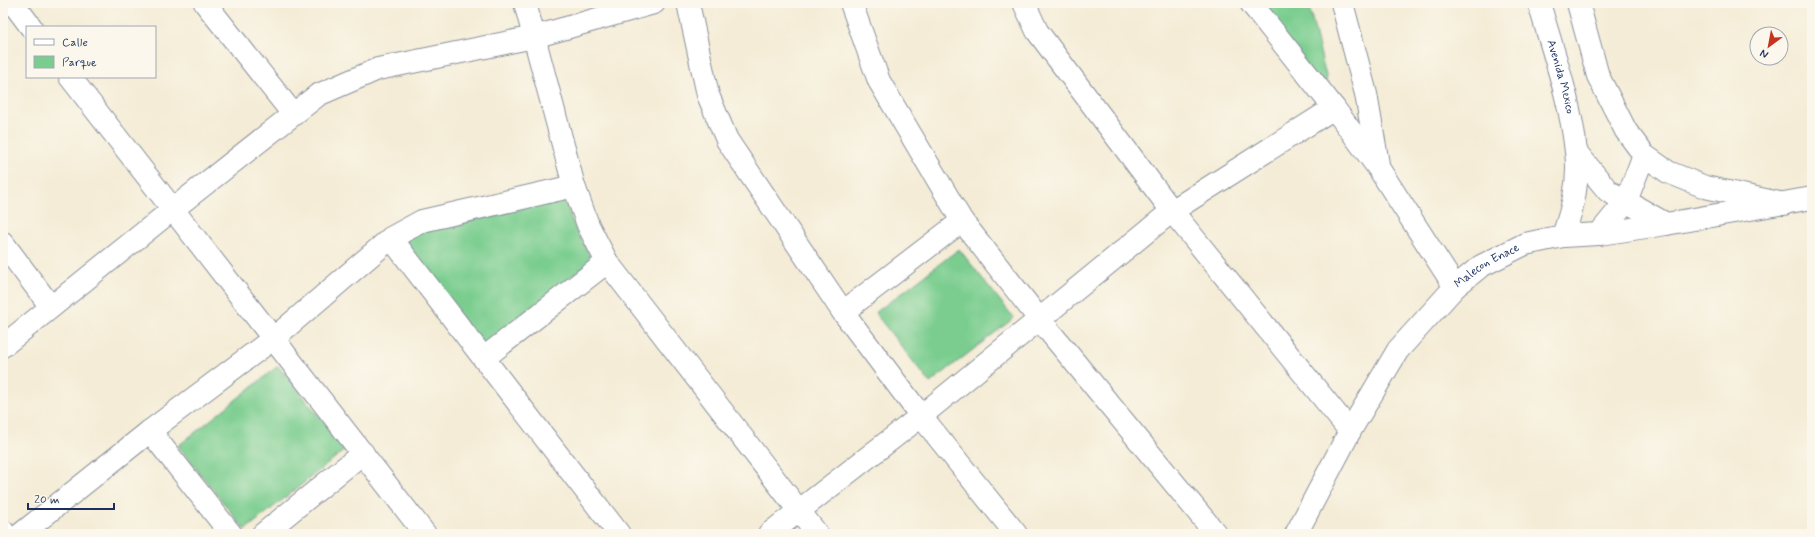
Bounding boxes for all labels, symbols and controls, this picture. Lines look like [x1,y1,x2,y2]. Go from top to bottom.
legend [26,26,156,78]
north arrow [1749,26,1789,66]
text: Calle [62,35,88,51]
street label: Avenida Mexico [1542,38,1578,116]
text: N [1757,46,1771,62]
text: Parque [62,55,97,71]
street label: Malecon Enace [1451,240,1523,292]
scale bar [28,485,114,511]
text: 20 m [34,492,60,508]

